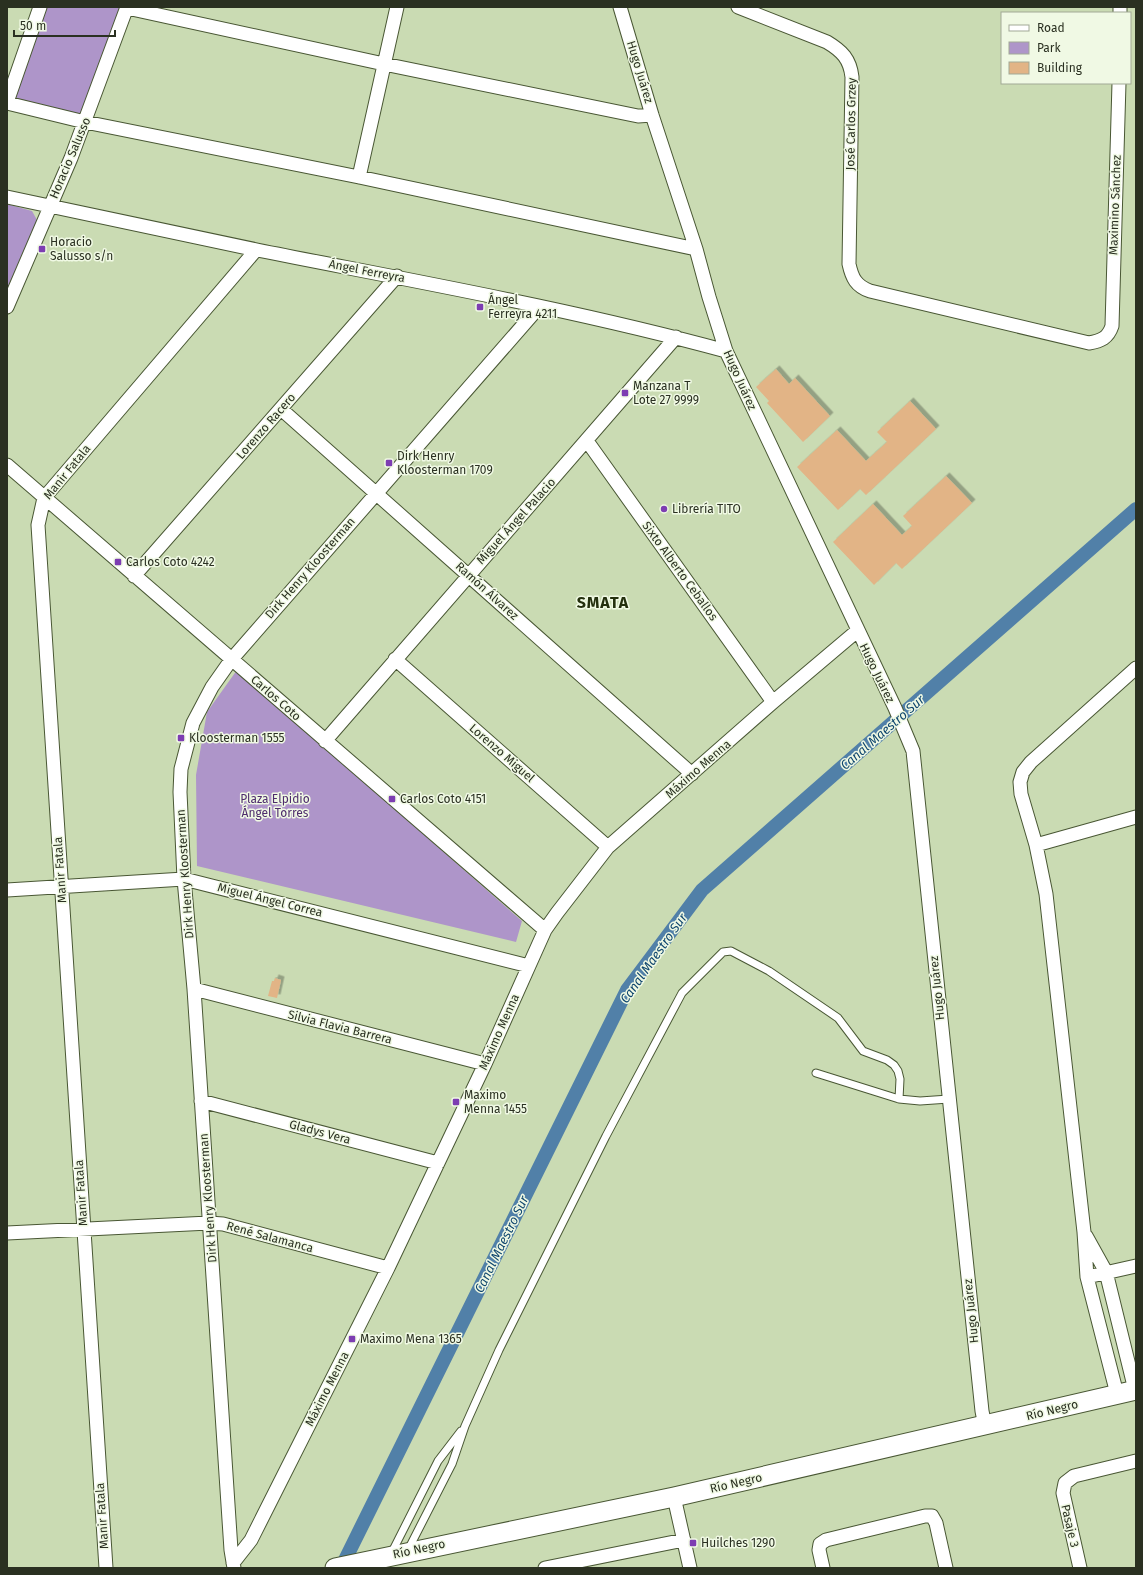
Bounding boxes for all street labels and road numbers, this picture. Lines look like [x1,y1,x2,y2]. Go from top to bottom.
street label: Hugo Juárez [624,39,656,105]
street label: José Carlos Grzey [843,77,859,170]
street label: Horacio Salusso [47,115,93,201]
street label: Maximino Sánchez [1106,155,1124,255]
street label: Ángel Ferreyra [328,256,406,285]
street label: Hugo Juárez [720,348,760,412]
street label: Lorenzo Racero [234,390,298,462]
street label: Manir Fatala [41,442,93,502]
street label: Miguel Ángel Palacio [473,474,558,567]
street label: Dirk Henry Kloosterman [262,514,358,622]
street label: Sixto Alberto Ceballos [639,519,721,624]
street label: Ramón Álvarez [453,558,522,623]
street label: Hugo Juárez [857,641,897,705]
street label: Carlos Coto [248,672,304,724]
street label: Lorenzo Miguel [467,721,538,785]
street label: Máximo Menna [662,737,734,801]
street label: Dirk Henry Kloosterman [173,809,197,939]
street label: Manir Fatala [51,836,69,904]
street label: Miguel Ángel Correa [216,879,324,920]
street label: Hugo Juárez [927,955,947,1021]
street label: Máximo Menna [476,992,522,1072]
street label: Silvia Flavia Barrera [286,1007,394,1047]
street label: Gladys Vera [288,1117,352,1147]
street label: Dirk Henry Kloosterman [196,1133,220,1263]
street label: Manir Fatala [72,1159,90,1227]
street label: René Salamanca [225,1219,315,1255]
street label: Hugo Juárez [961,1278,981,1344]
street label: Máximo Menna [302,1349,352,1429]
street label: Río Negro [1025,1397,1079,1423]
street label: Río Negro [709,1470,763,1496]
street label: Manir Fatala [93,1482,111,1550]
street label: Pasaje 3 [1058,1503,1082,1549]
street label: Río Negro [392,1537,446,1561]

